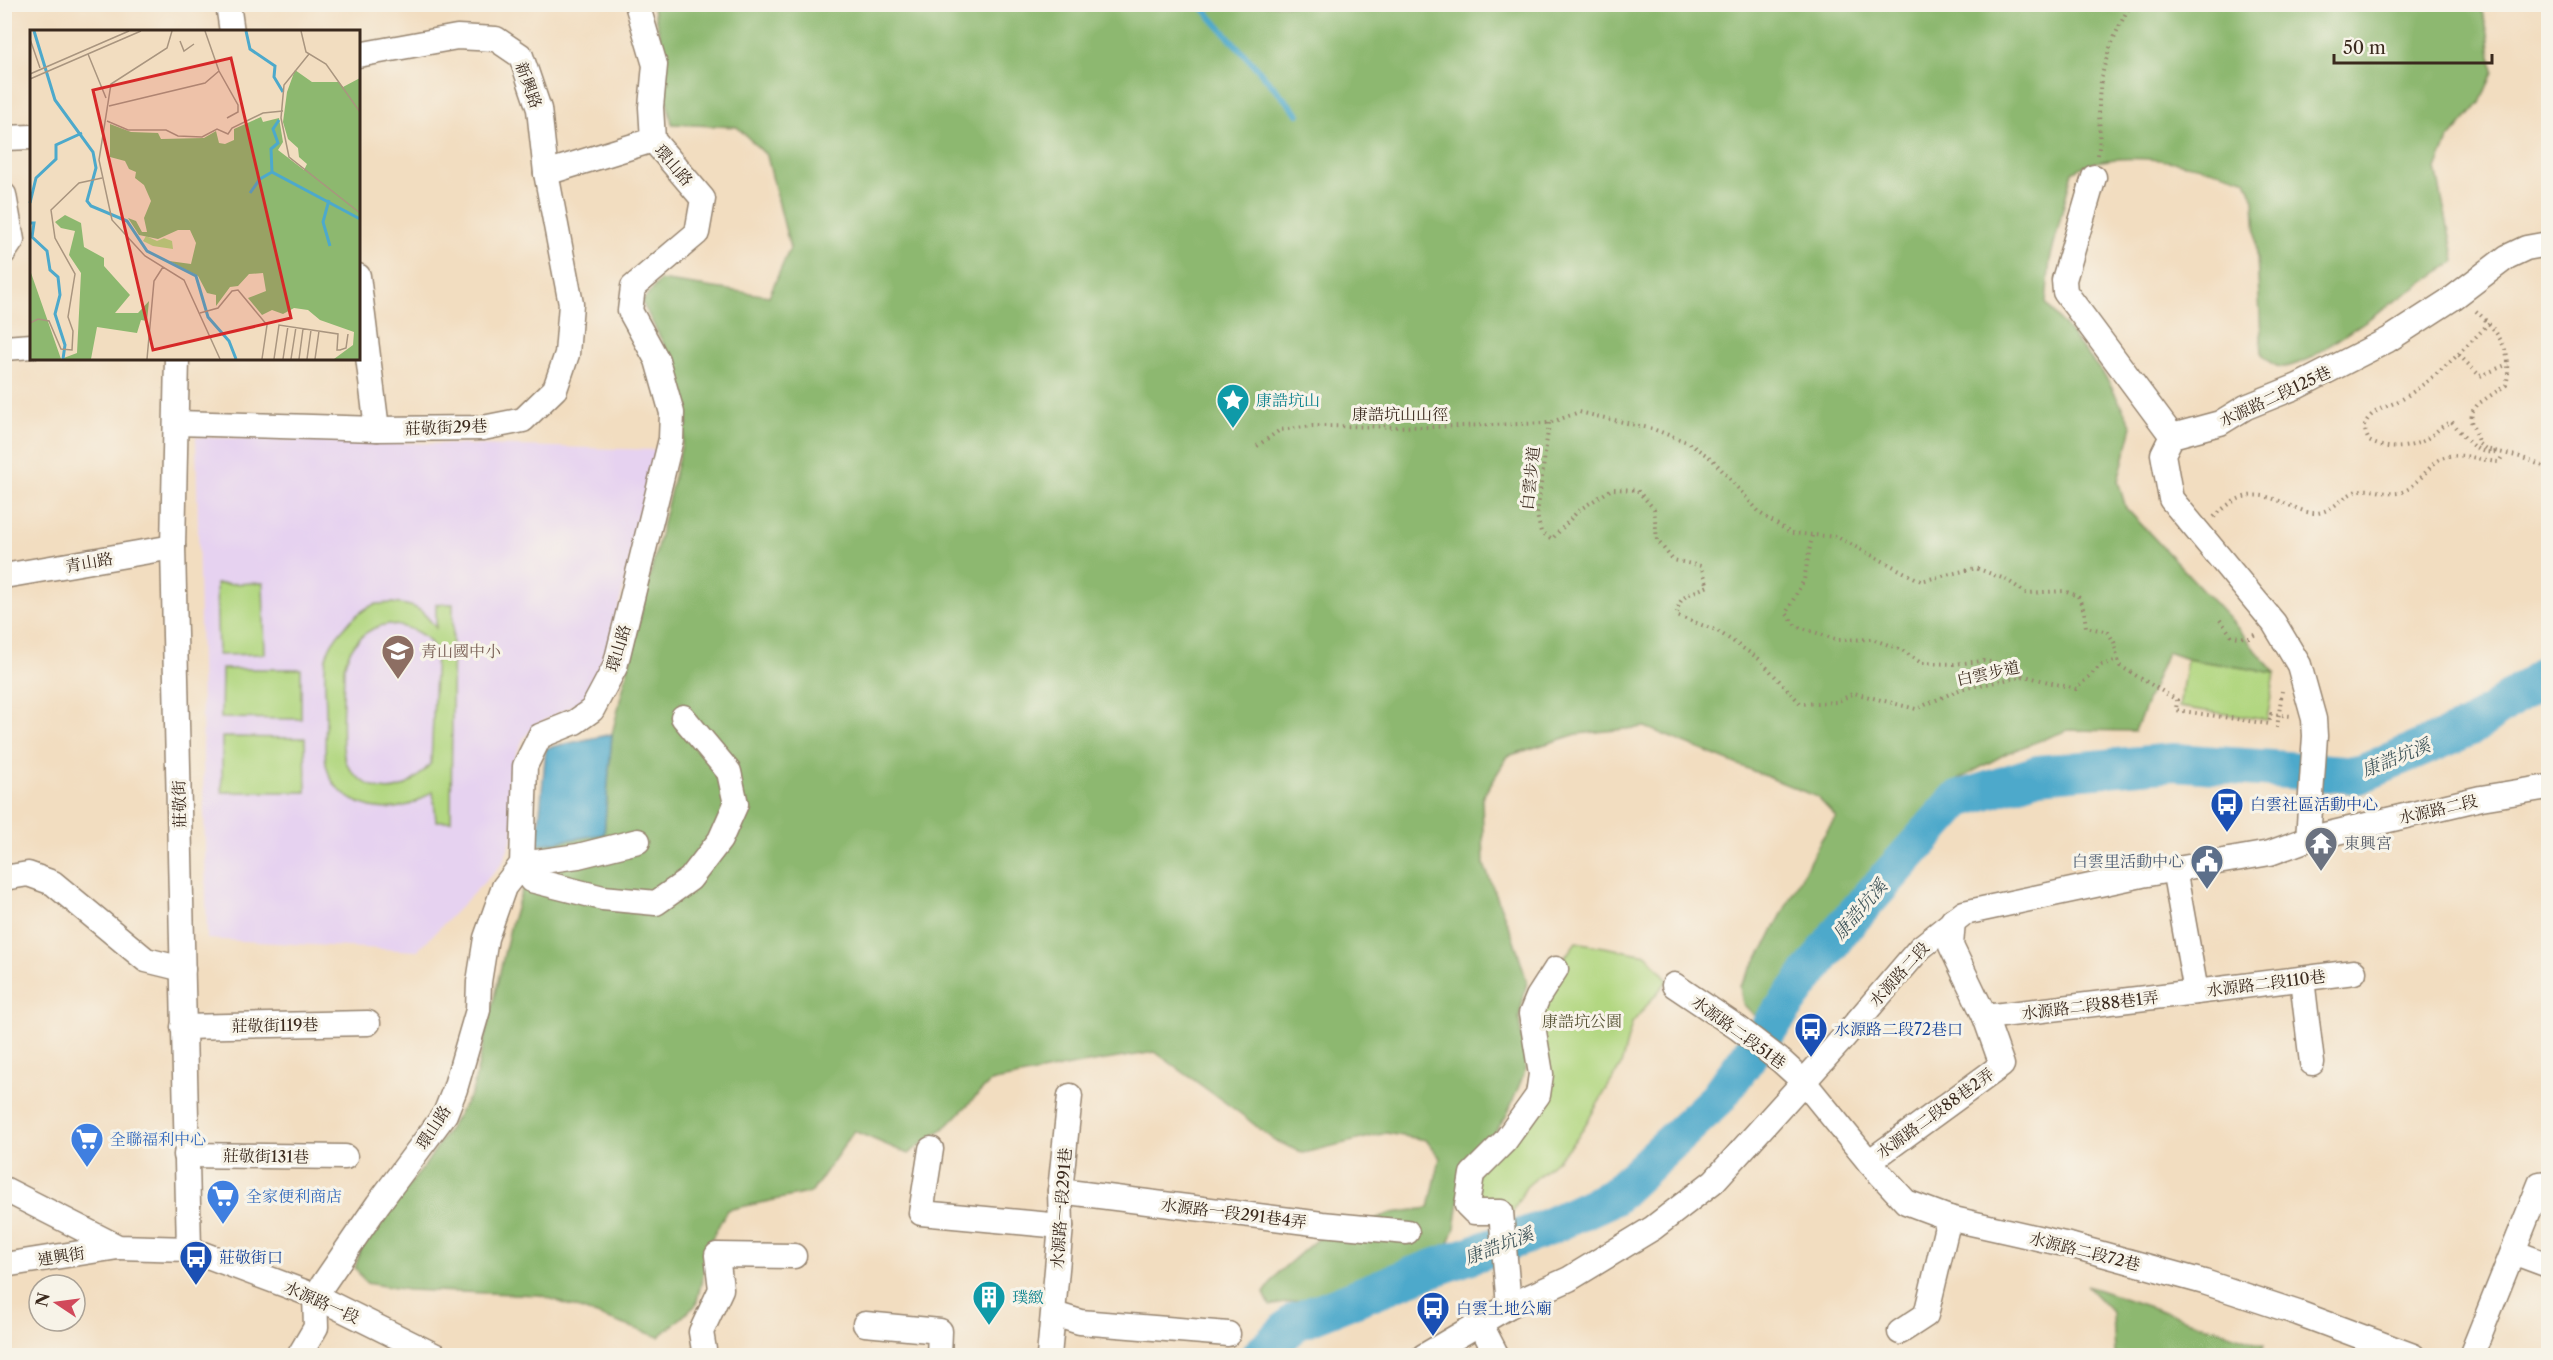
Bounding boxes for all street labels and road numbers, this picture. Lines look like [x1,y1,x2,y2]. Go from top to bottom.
street label: 新興路 [511,59,547,111]
street label: 環山路 [651,140,697,190]
street label: 水源路二段125巷 [2216,361,2334,431]
street label: 康誥坑山山徑 [1352,404,1448,424]
street label: 莊敬街29巷 [404,416,488,438]
street label: 白雲步道 [1517,445,1543,511]
street label: 青山路 [64,548,114,576]
street label: 環山路 [601,622,635,674]
street label: 白雲步道 [1955,657,2021,689]
street label: 莊敬街 [169,780,189,828]
street label: 水源路二段 [2397,790,2479,828]
street label: 水源路二段 [1865,938,1933,1010]
street label: 水源路二段110巷 [2205,966,2327,1000]
street label: 水源路二段88巷1弄 [2020,987,2160,1023]
street label: 水源路二段51巷 [1688,991,1790,1073]
street label: 莊敬街119巷 [231,1014,319,1036]
street label: 水源路二段88巷2弄 [1872,1064,1998,1162]
street label: 環山路 [412,1101,454,1153]
street label: 莊敬街131巷 [223,1145,309,1167]
street label: 水源路一段291巷 [1047,1147,1075,1269]
street label: 水源路一段291巷4弄 [1160,1194,1308,1232]
street label: 水源路二段72巷 [2028,1228,2142,1274]
street label: 連興街 [36,1242,86,1270]
street label: 水源路一段 [281,1277,363,1327]

